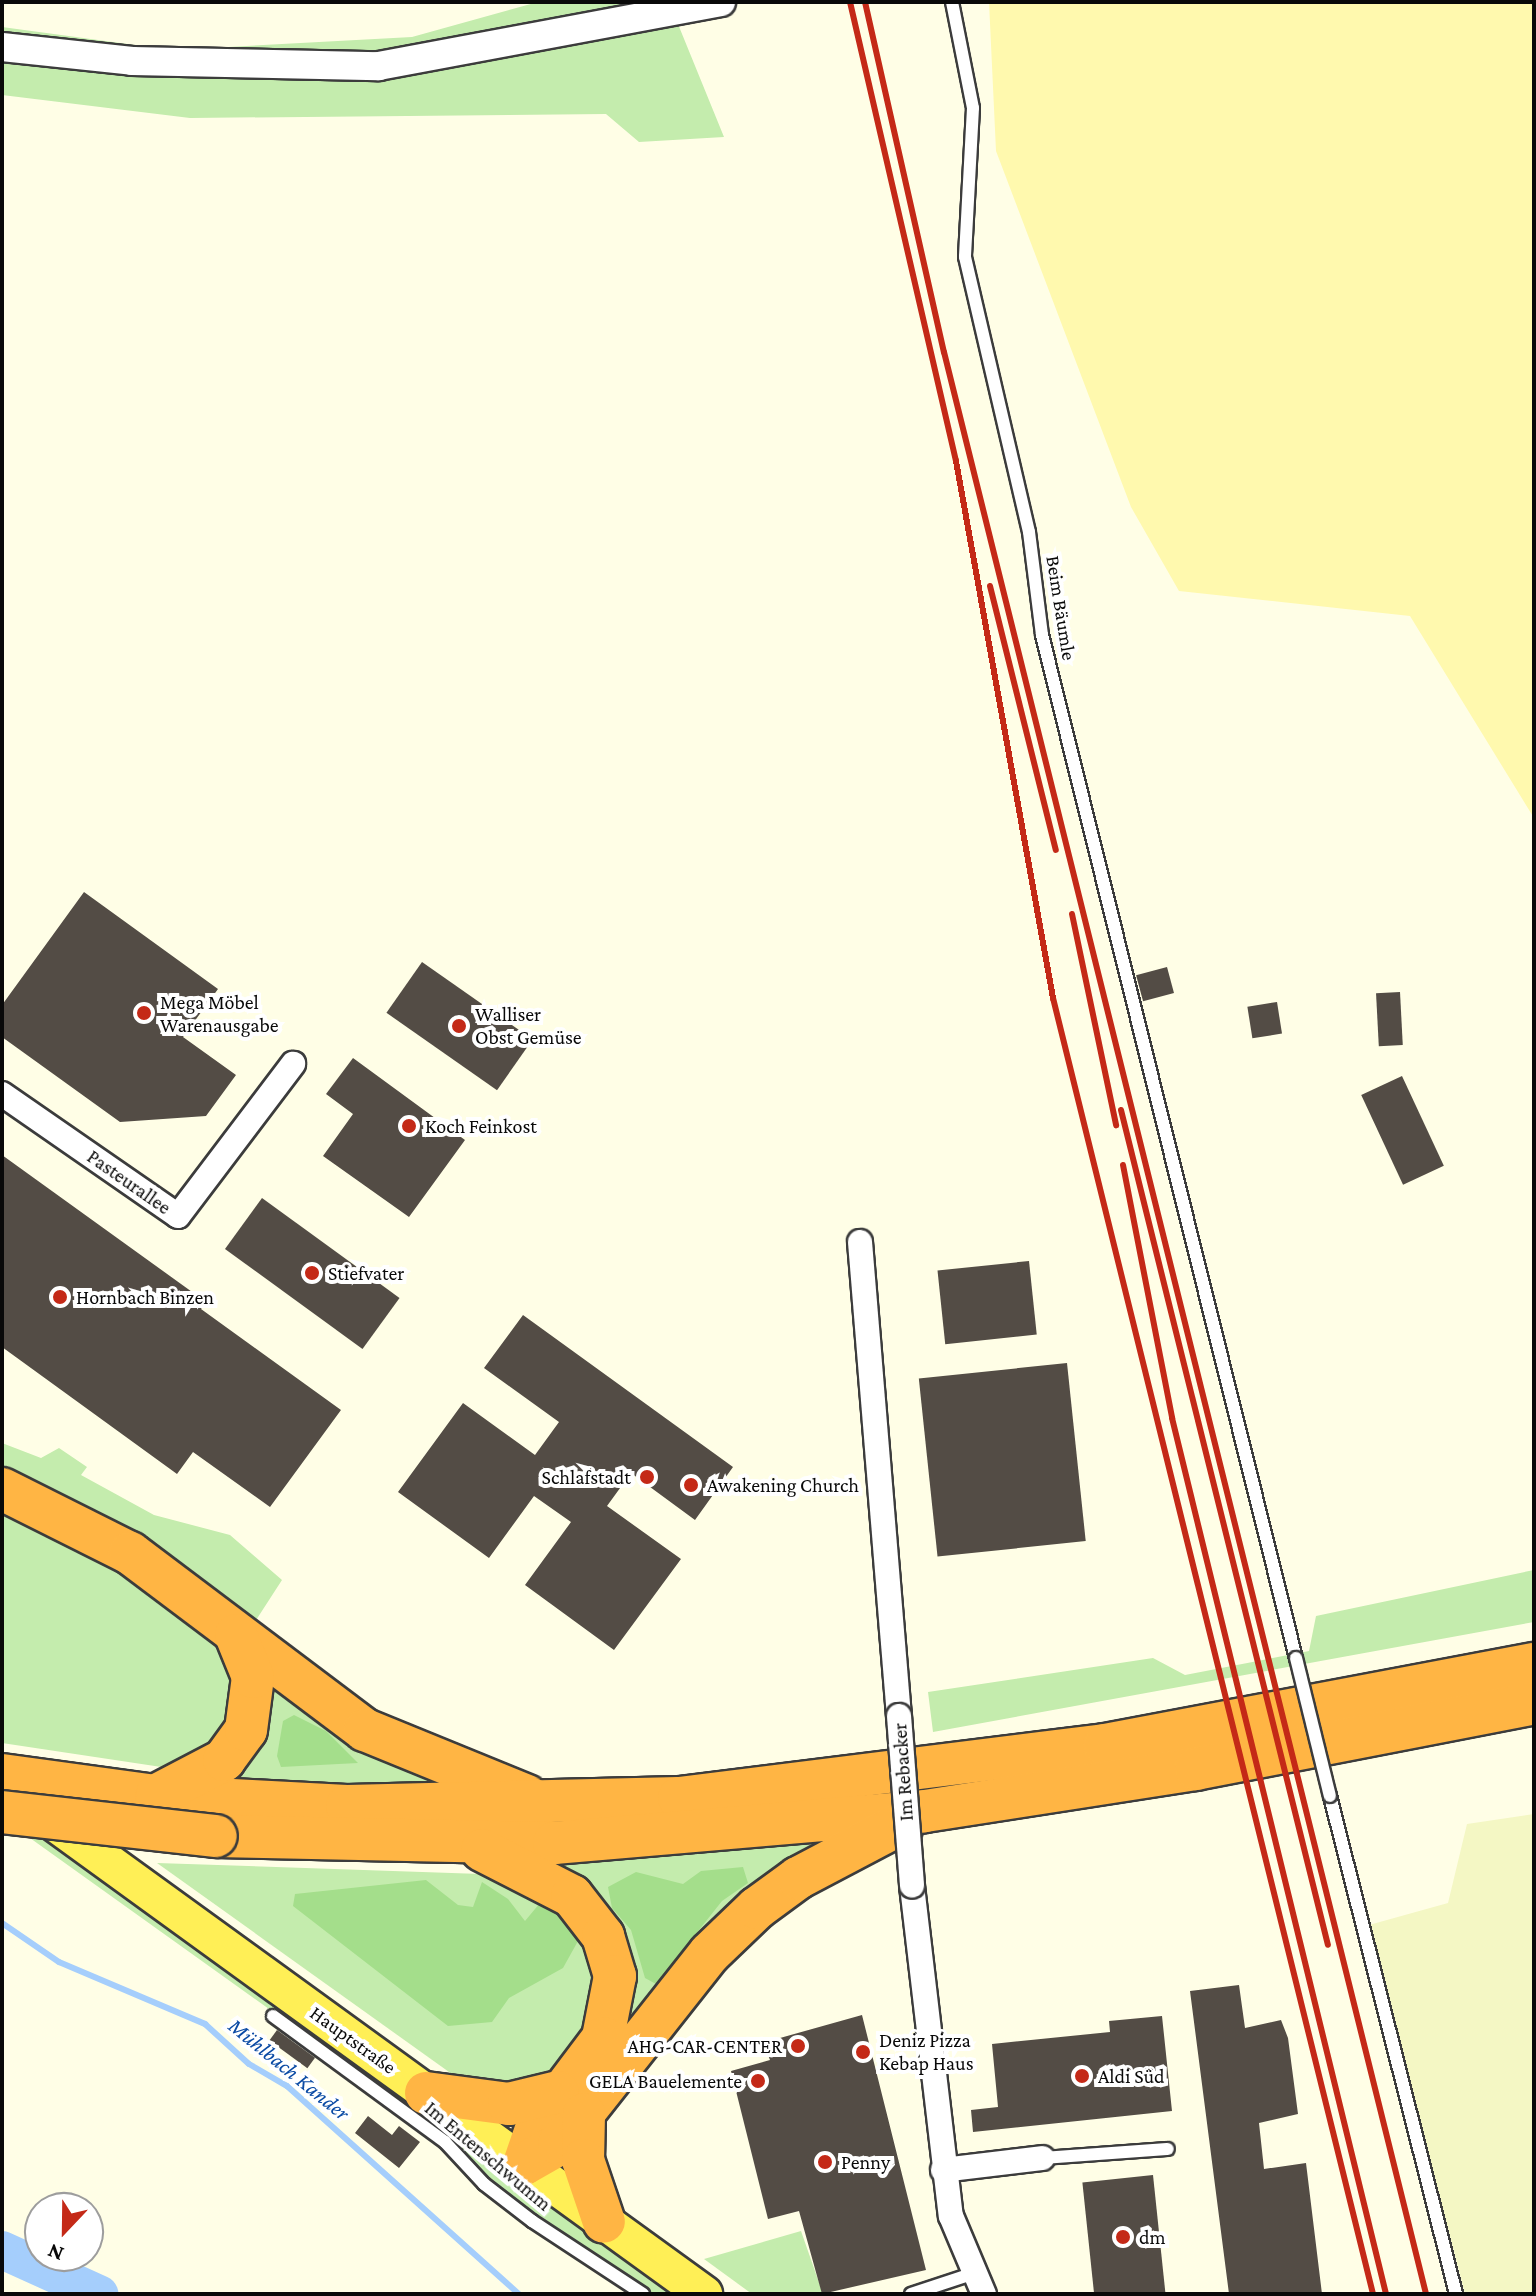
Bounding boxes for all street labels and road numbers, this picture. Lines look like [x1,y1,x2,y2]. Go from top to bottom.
street label: Beim Bäumle [1041,554,1081,662]
street label: Pasteurallee [82,1144,176,1220]
street label: Im Rebacker [888,1722,918,1822]
street label: Hauptstraße [305,2001,401,2079]
street label: Im Entenschwumm [420,2096,556,2216]

